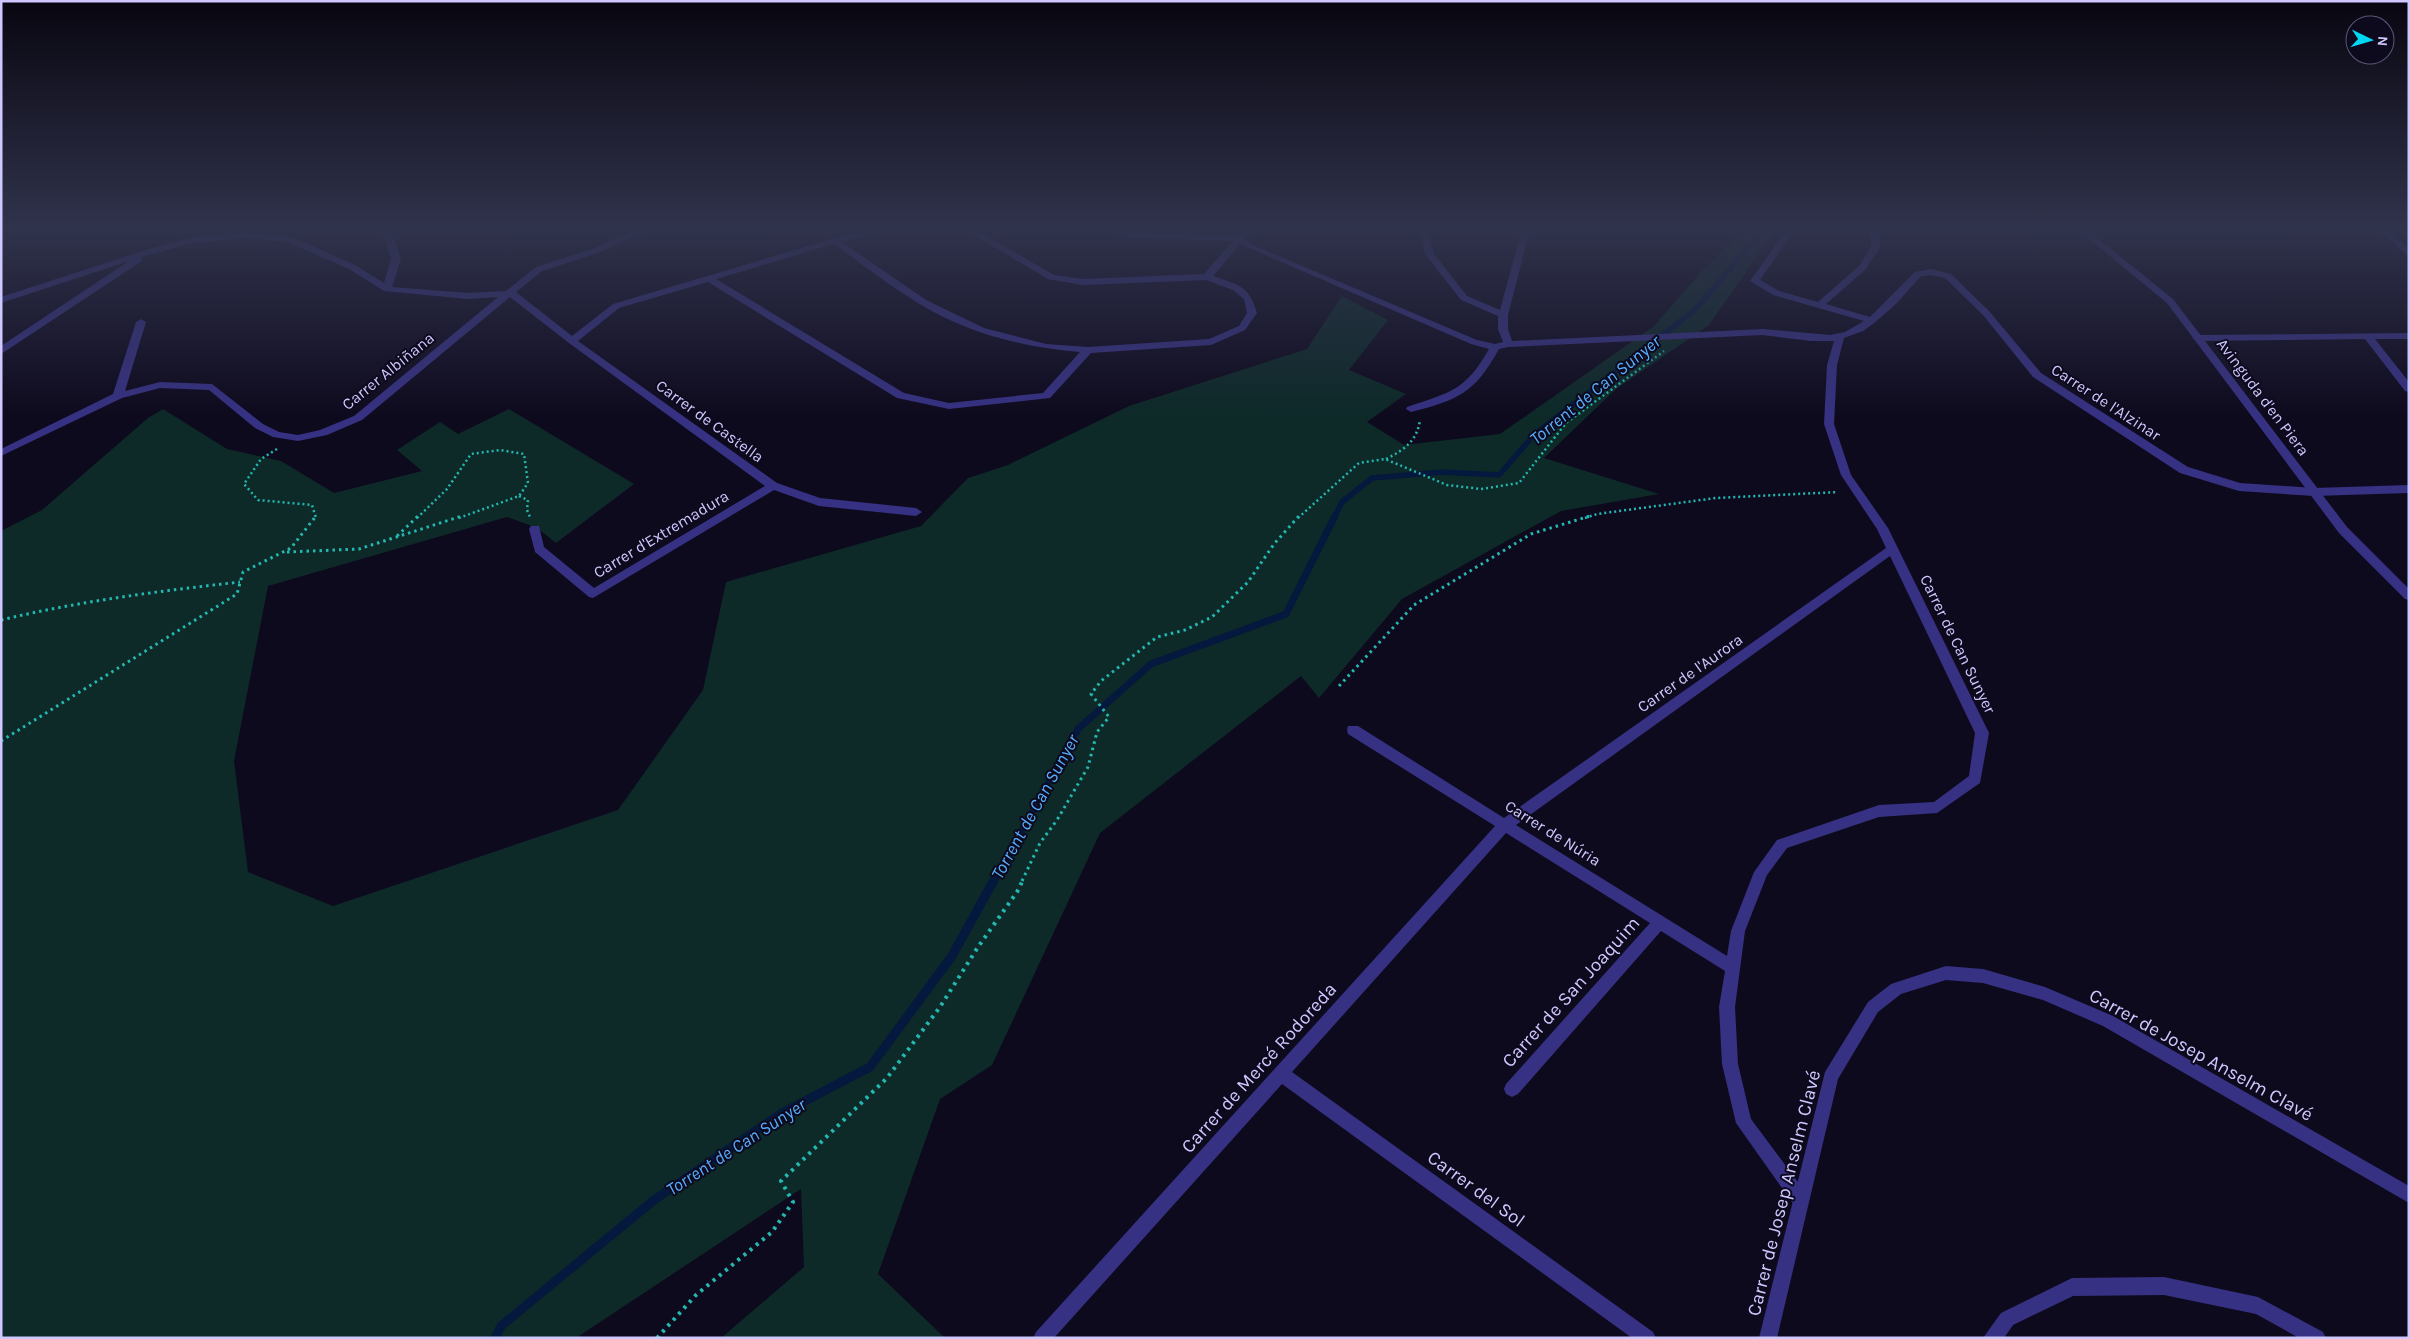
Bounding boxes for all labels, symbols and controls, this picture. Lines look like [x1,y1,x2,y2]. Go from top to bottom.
north arrow [2345,15,2395,65]
text: N [2374,35,2391,47]
street label: Carrer Albiñana [338,328,438,414]
water label: Torrent de Can Sunyer [1525,330,1666,450]
street label: Avinguda d'en Piera [2213,335,2313,459]
street label: Carrer de l'Alzinar [2048,360,2164,445]
street label: Carrer de Castella [652,376,768,466]
street label: Carrer d'Extremadura [590,486,732,582]
street label: Carrer de Can Sunyer [1916,572,2000,717]
street label: Carrer de l'Aurora [1634,630,1746,716]
water label: Torrent de Can Sunyer [986,730,1084,883]
street label: Carrer de Núria [1502,796,1604,870]
street label: Carrer de San Joaquim [1498,912,1644,1072]
street label: Carrer de Mercé Rodoreda [1177,978,1341,1158]
street label: Carrer de Josep Anselm Clavé [2085,984,2317,1126]
street label: Carrer de Josep Anselm Clavé [1743,1068,1825,1318]
water label: Torrent de Can Sunyer [662,1093,811,1200]
street label: Carrer del Sol [1423,1146,1529,1232]

